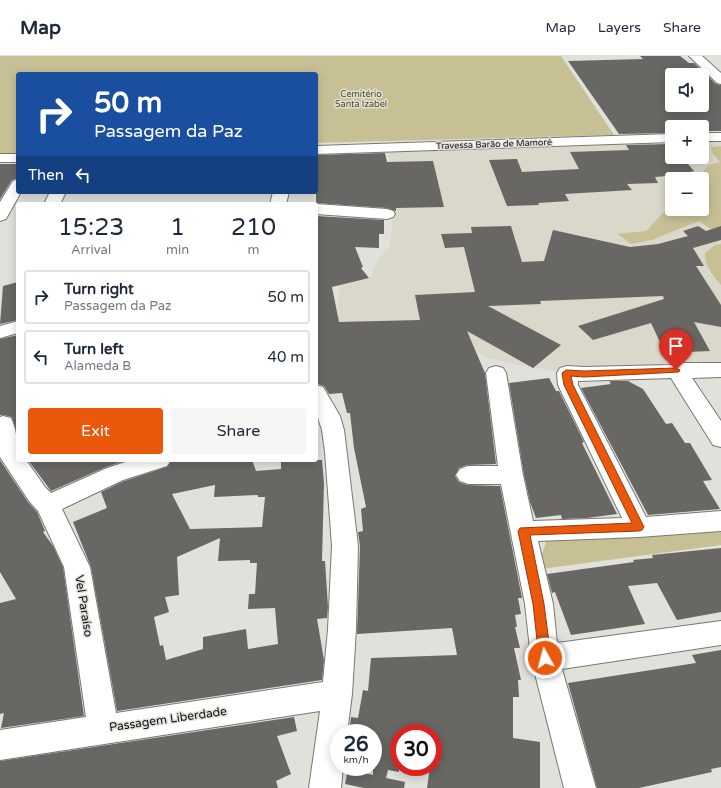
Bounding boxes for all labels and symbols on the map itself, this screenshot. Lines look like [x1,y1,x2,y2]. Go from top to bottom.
park label: Cemitério Santa Izabel [335,89,387,110]
street label: Travessa Barão de Mamoré [436,137,552,152]
pin [659,329,693,370]
street label: Vel Paraíso [72,574,96,638]
position arrow [524,637,566,679]
street label: Passagem Liberdade [108,704,228,734]
speed limit sign: 30 [390,724,442,776]

